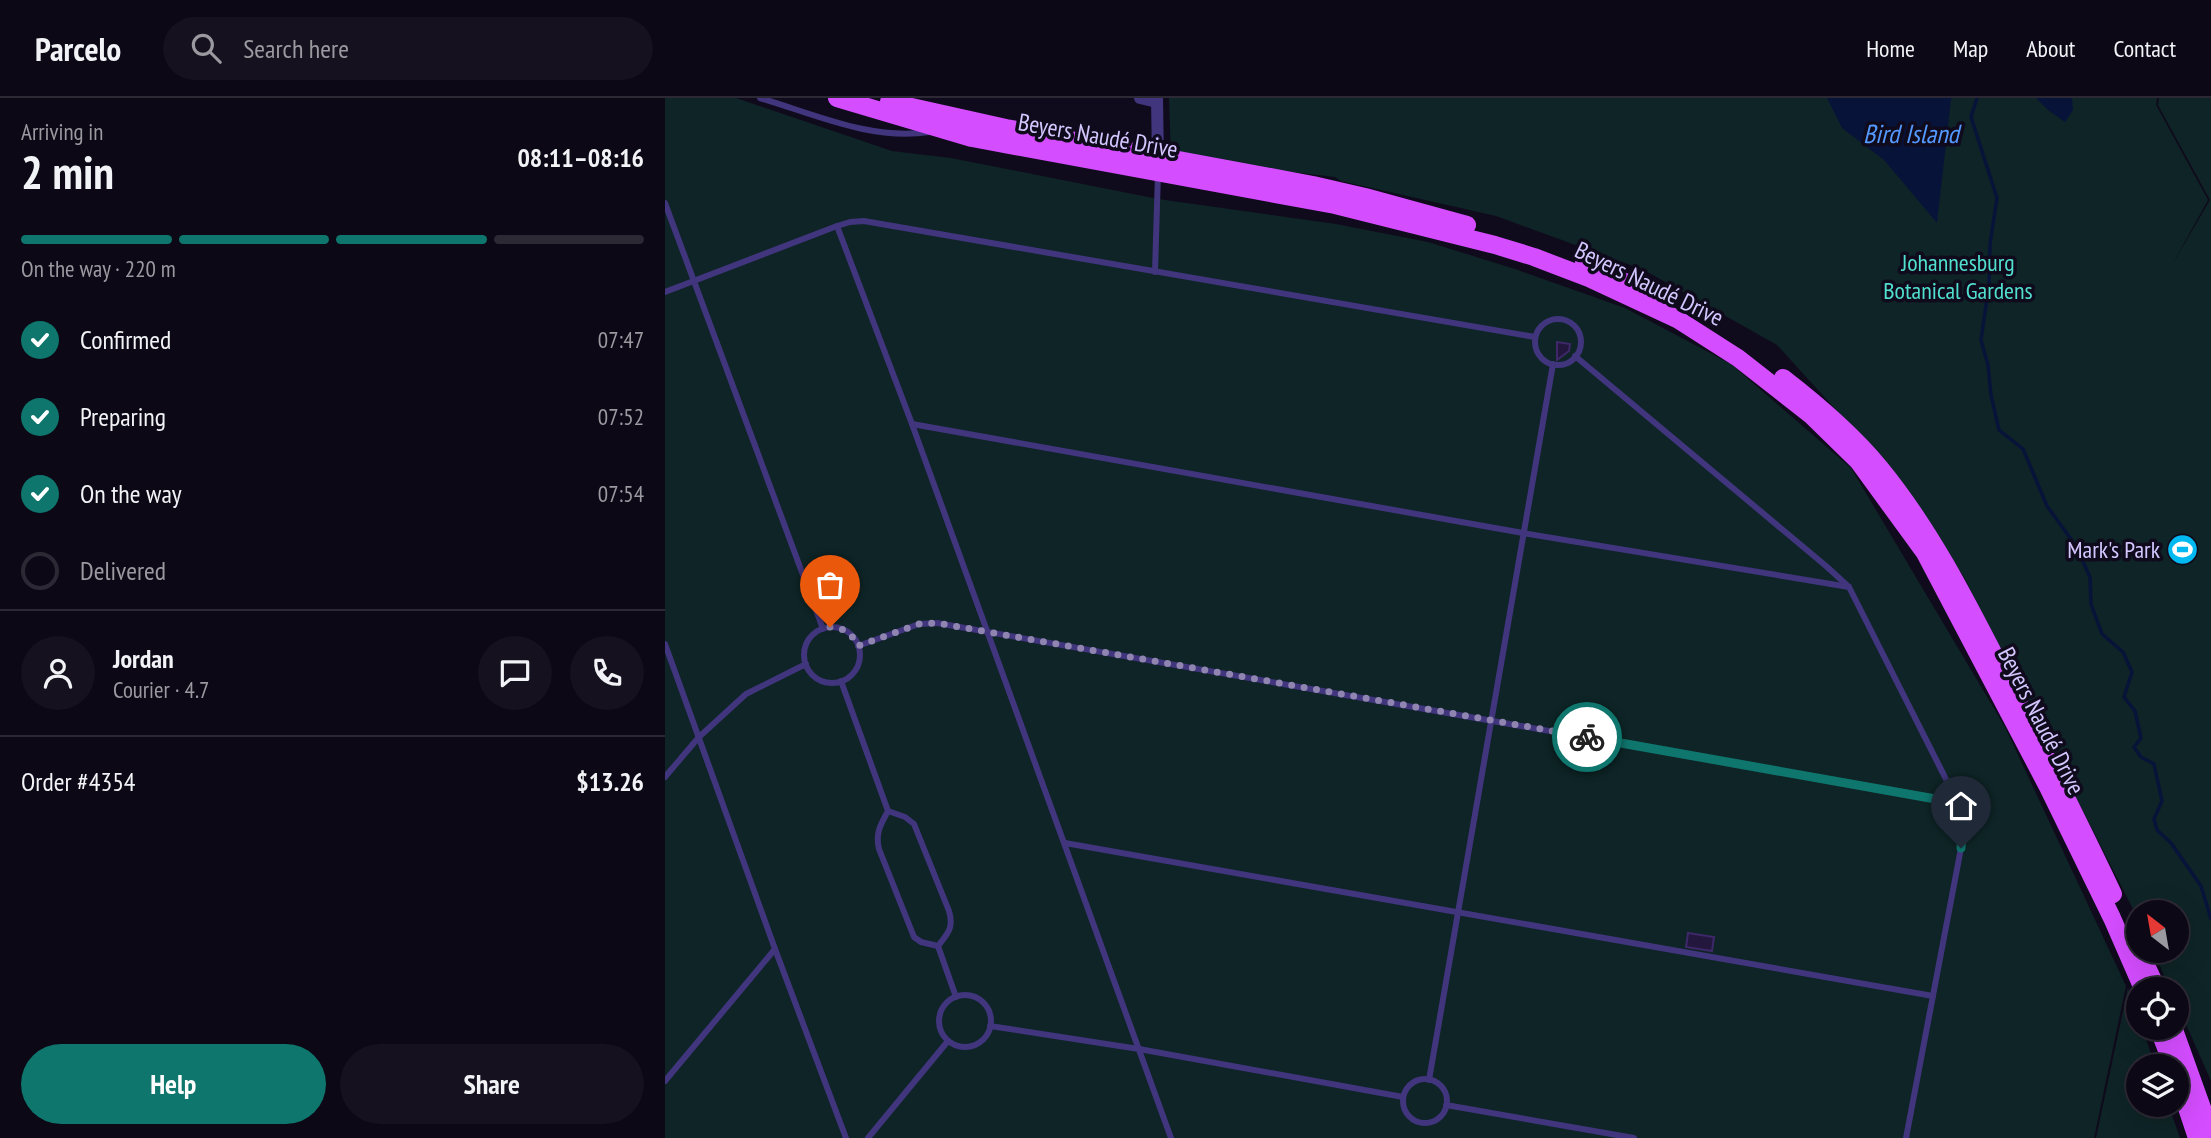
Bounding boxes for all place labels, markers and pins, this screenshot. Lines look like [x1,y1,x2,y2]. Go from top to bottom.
sports icon: Mark's Park [2166,533,2200,567]
place label: Mark's Park [2067,534,2161,565]
pin [800,555,860,627]
pin [1931,776,1991,848]

